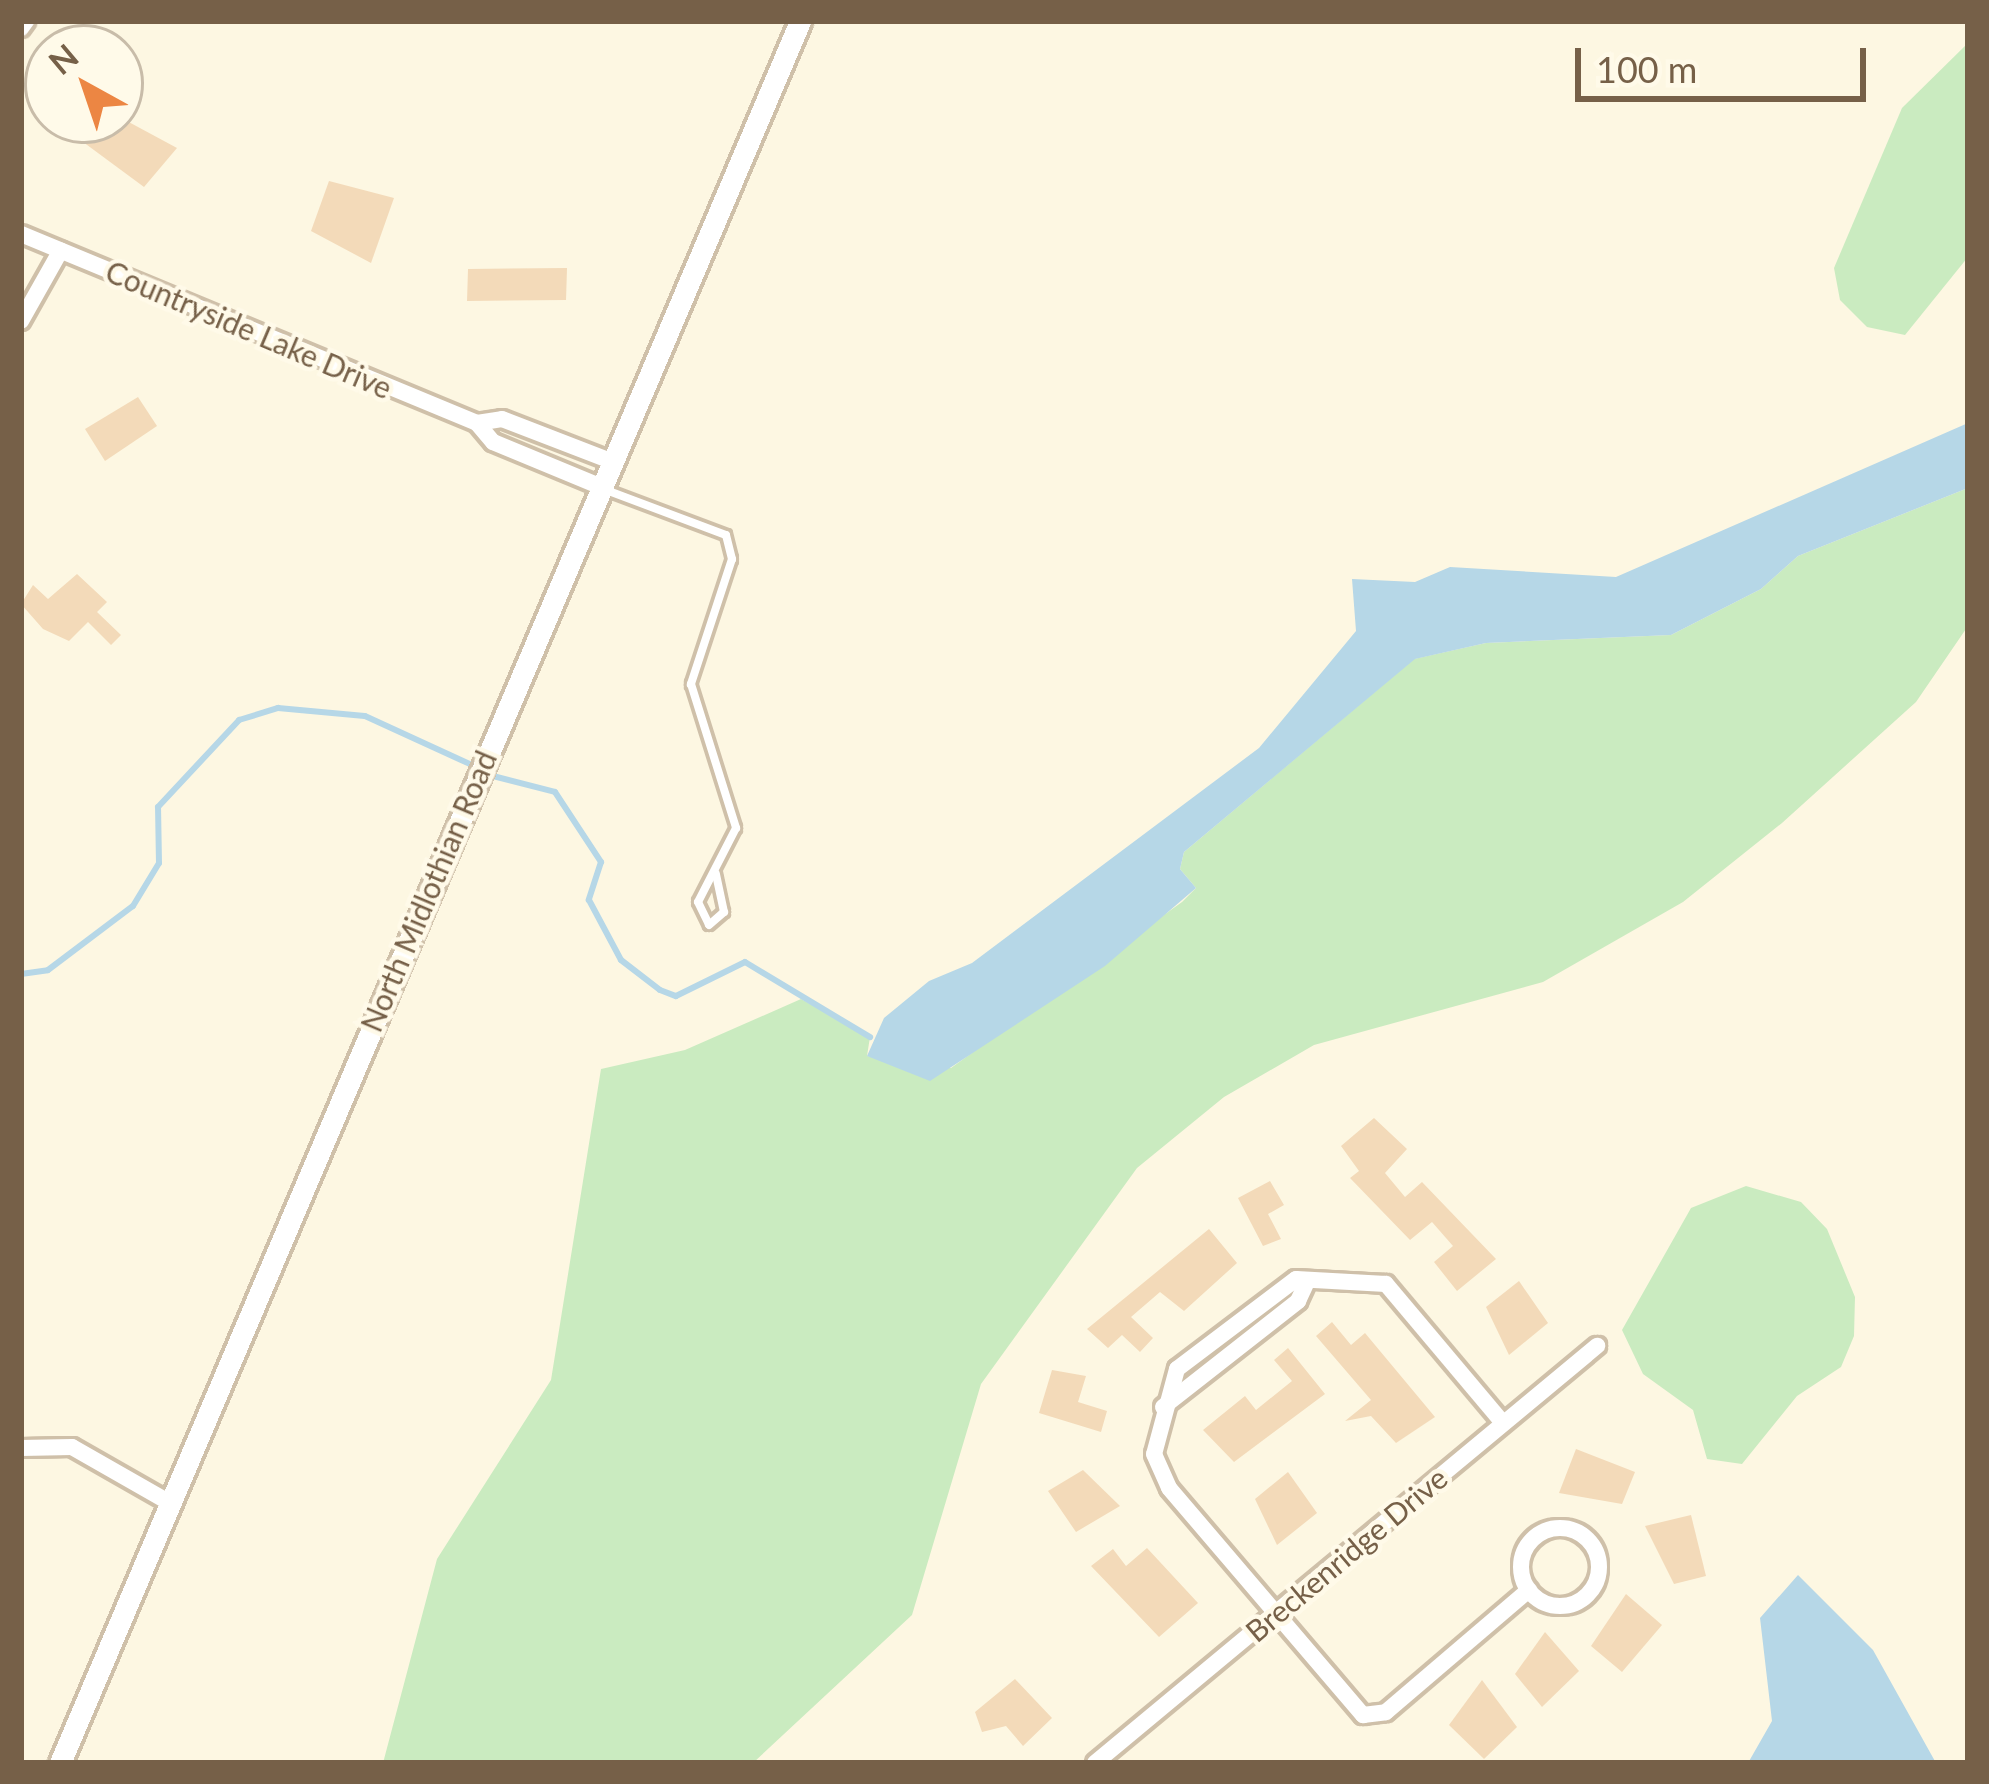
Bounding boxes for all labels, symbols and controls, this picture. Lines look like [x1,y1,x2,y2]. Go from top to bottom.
north arrow [24,24,144,144]
scale bar [1581,24,1872,98]
text: N [40,35,85,82]
text: 100 m [1596,47,1697,91]
street label: Countryside Lake Drive [101,252,397,406]
street label: North Midlothian Road [353,745,503,1037]
street label: Breckenridge Drive [1238,1459,1454,1649]

